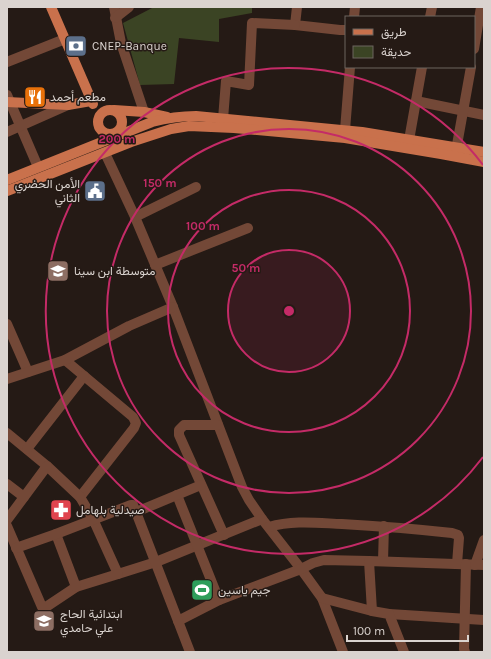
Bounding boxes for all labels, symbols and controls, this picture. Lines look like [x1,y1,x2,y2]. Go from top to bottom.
legend [345,16,475,68]
text: طريق [381,25,407,40]
bank icon: CNEP-Banque [63,33,89,59]
place label: CNEP-Banque [92,39,167,53]
text: حديقة [381,45,411,59]
restaurant icon: مطعم أحمد [22,84,48,110]
place label: مطعم أحمد [50,90,106,105]
text: 200 m [99,132,135,146]
text: 150 m [143,176,177,190]
place label: الأمن الحضري الثاني [15,177,80,208]
public building icon: الأمن الحضري الثاني [82,178,108,204]
text: 100 m [186,219,220,233]
school or university icon: متوسطة ابن سينا [45,258,71,284]
text: 50 m [232,261,261,275]
place label: متوسطة ابن سينا [74,264,156,279]
centre of rings [282,304,296,318]
pharmacy icon: صيدلية بلهامل [48,497,74,523]
place label: صيدلية بلهامل [76,503,145,518]
sports icon: جيم ياسين [189,577,215,603]
place label: جيم ياسين [218,583,271,598]
place label: ابتدائية الحاج علي حامدي [60,607,122,638]
school or university icon: ابتدائية الحاج علي حامدي [31,608,57,634]
scale bar [347,617,468,643]
text: 100 m [353,624,385,638]

